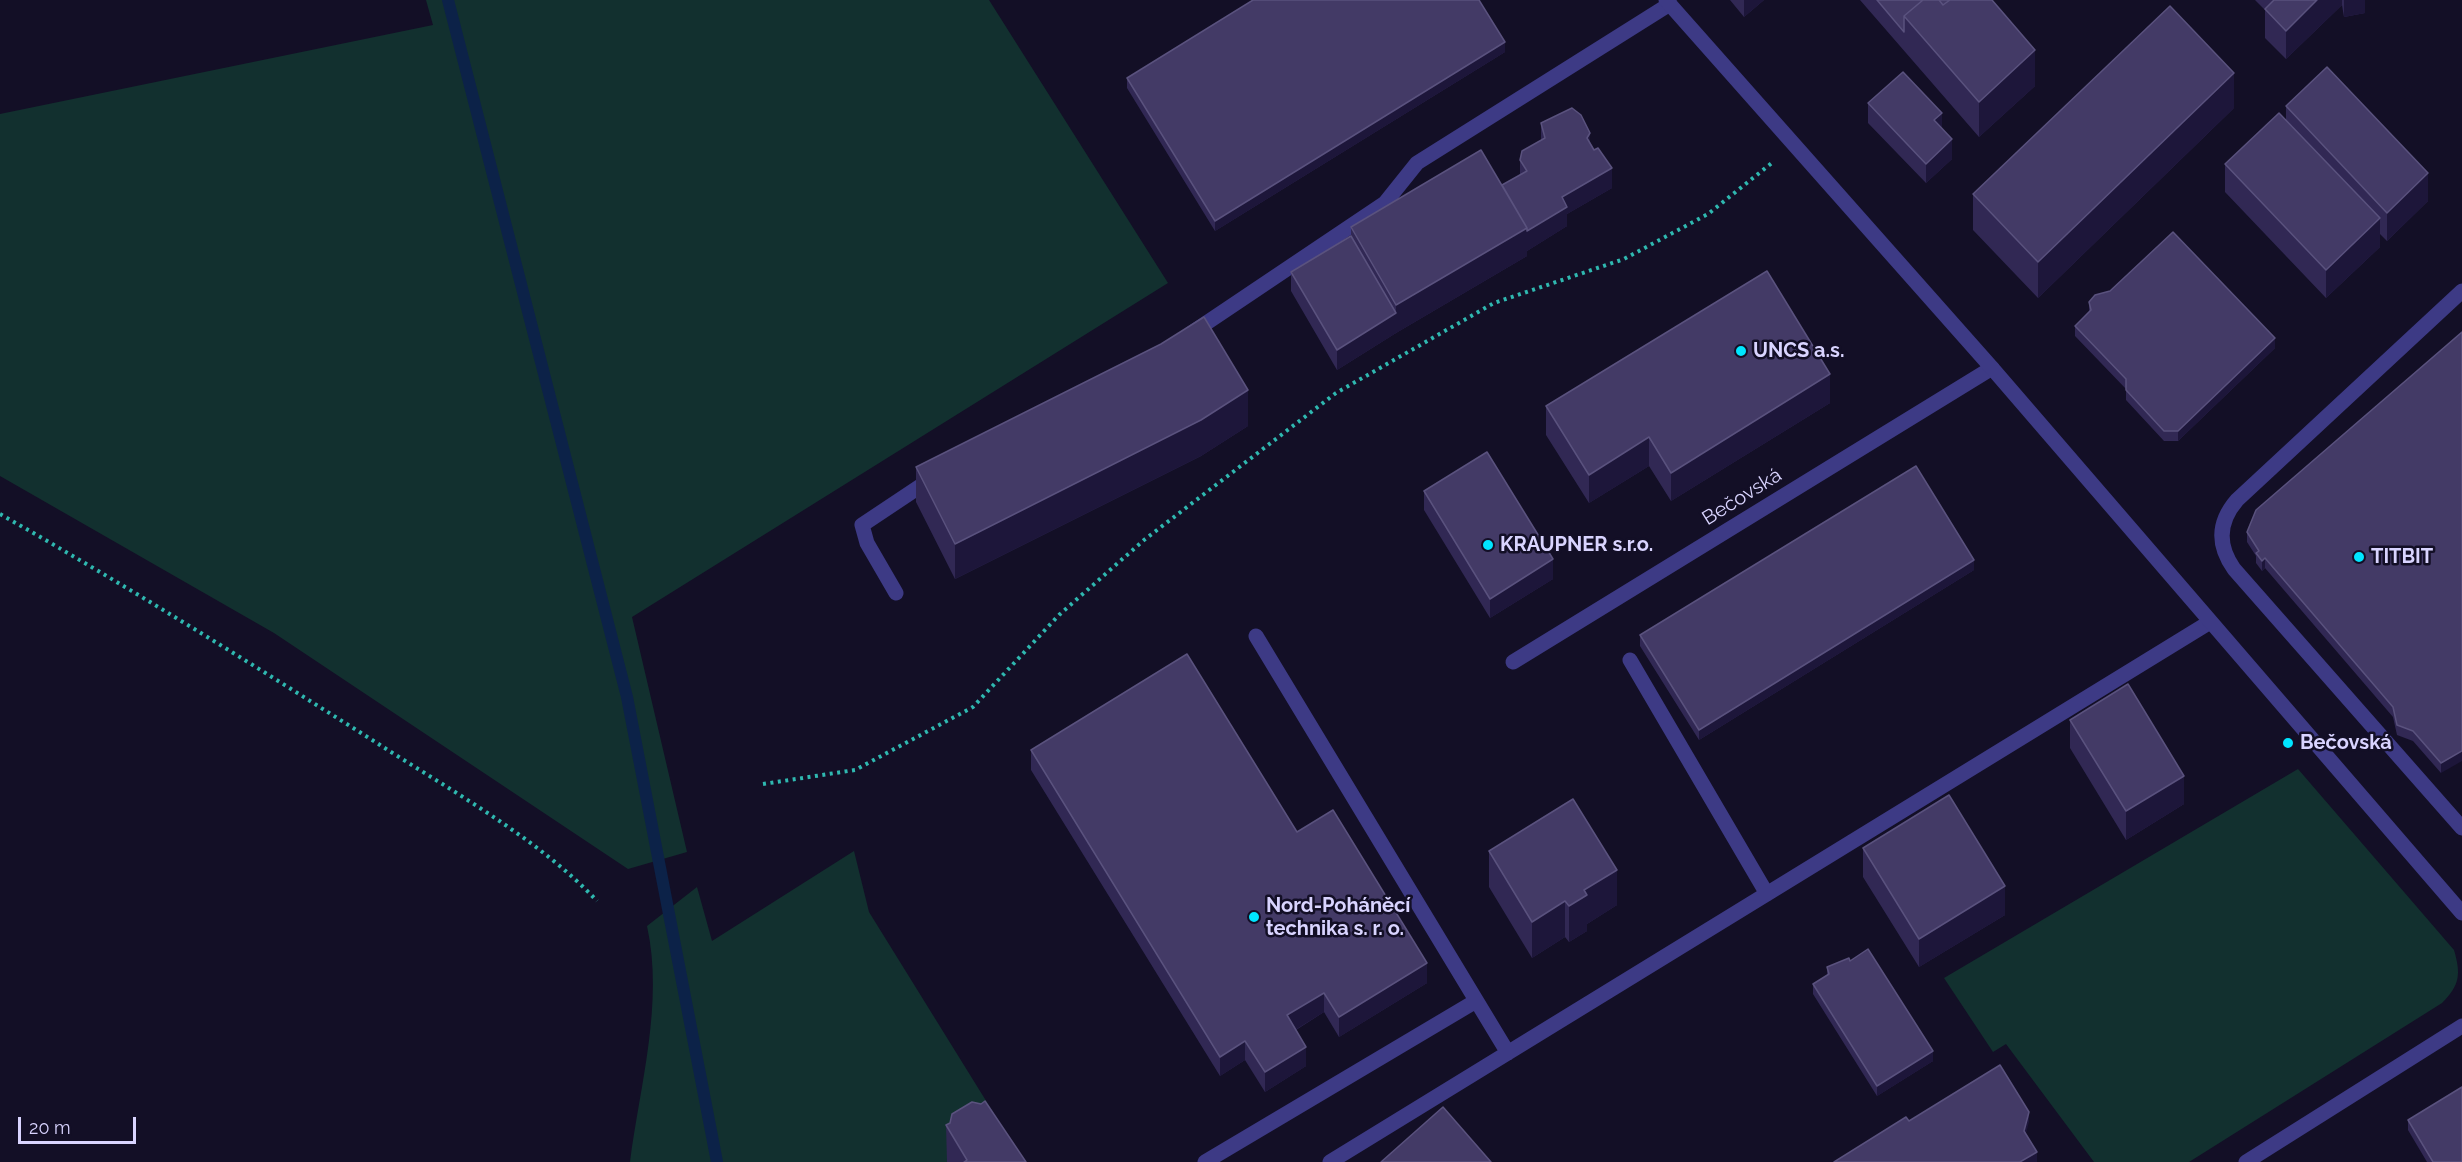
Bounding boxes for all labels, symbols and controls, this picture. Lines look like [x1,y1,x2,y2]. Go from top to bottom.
place label: UNCS a.s. [1753,339,1844,363]
marker: UNCS a.s. [1734,344,1748,358]
street label: Bečovská [1698,463,1786,531]
place label: KRAUPNER s.r.o. [1500,533,1653,557]
marker: KRAUPNER s.r.o. [1481,538,1495,552]
place label: TITBIT [2371,545,2433,569]
marker: TITBIT [2352,550,2366,564]
place label: Bečovská [2300,731,2392,755]
marker: Bečovská [2281,736,2295,750]
place label: Nord-Poháněcí technika s. r. o. [1266,894,1410,941]
marker: Nord-Poháněcí technika s. r. o. [1247,910,1261,924]
scale bar [21,1105,140,1143]
text: 20 m [29,1117,71,1138]

